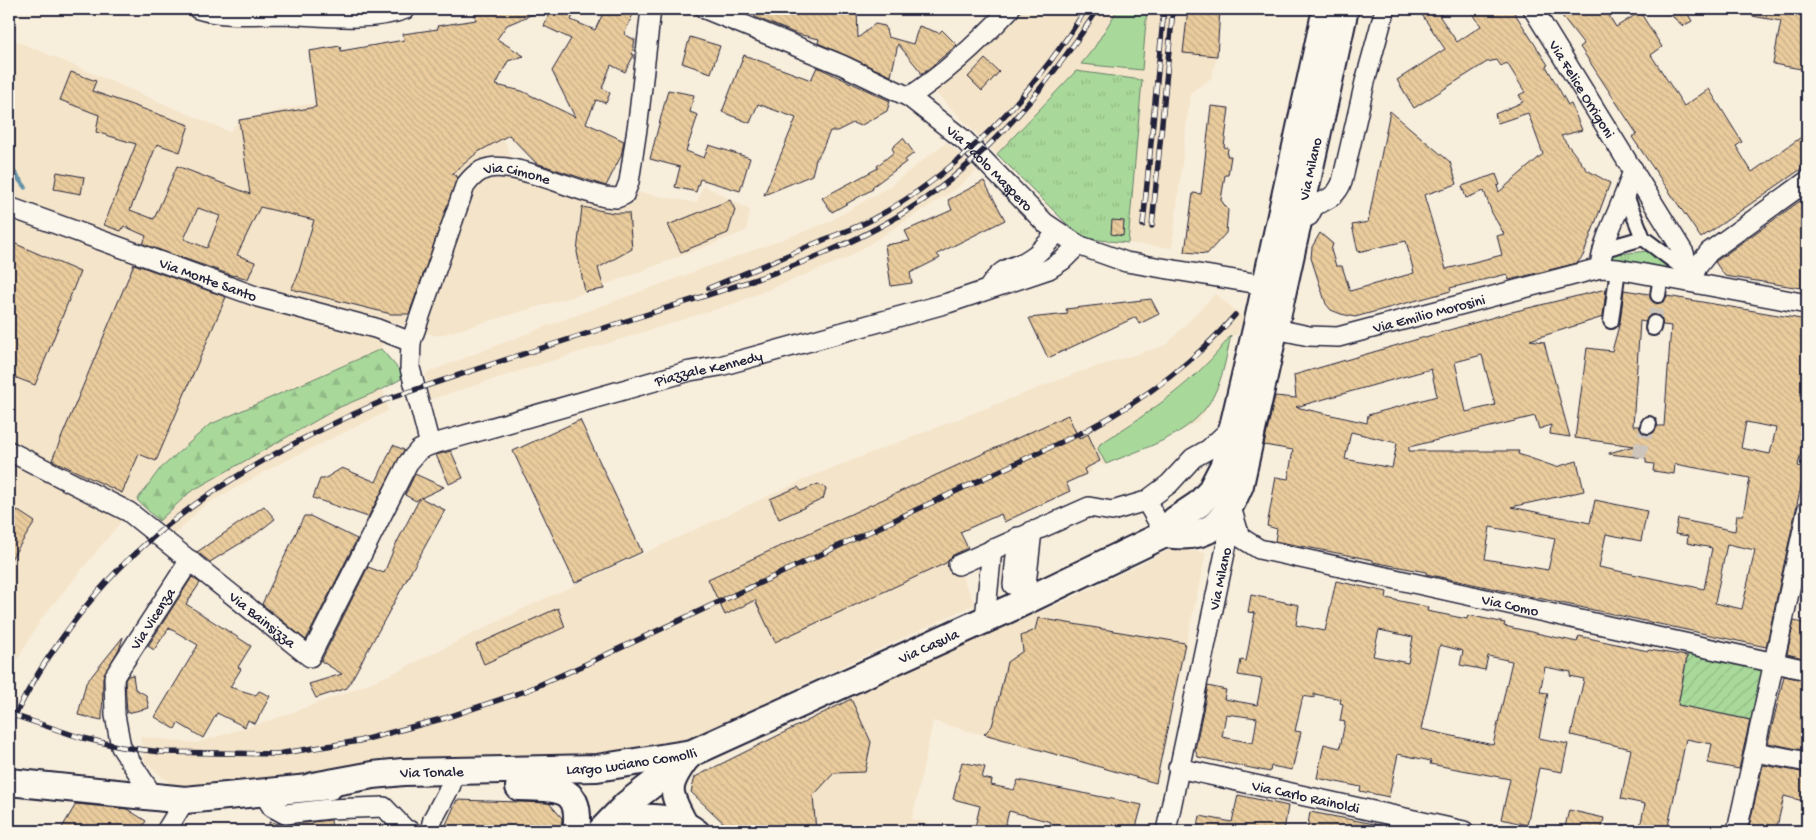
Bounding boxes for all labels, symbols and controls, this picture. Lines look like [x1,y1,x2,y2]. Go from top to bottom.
street label: Via Felice Orrigoni [1543,37,1618,142]
street label: Via Paolo Maspero [941,122,1036,216]
street label: Via Milano [1296,136,1327,203]
street label: Via Cimone [481,160,553,190]
street label: Via Monte Santo [155,255,259,307]
street label: Via Emilio Morosini [1370,292,1487,339]
street label: Piazzale Kennedy [652,348,765,392]
street label: Via Milano [1206,546,1237,613]
street label: Via Vicenza [127,585,181,655]
street label: Via Bainsizza [224,588,299,653]
street label: Via Como [1479,591,1540,622]
street label: Via Casula [895,626,963,669]
street label: Largo Luciano Comolli [566,745,700,780]
street label: Via Tonale [399,764,464,783]
street label: Via Carlo Rainoldi [1249,777,1361,819]

